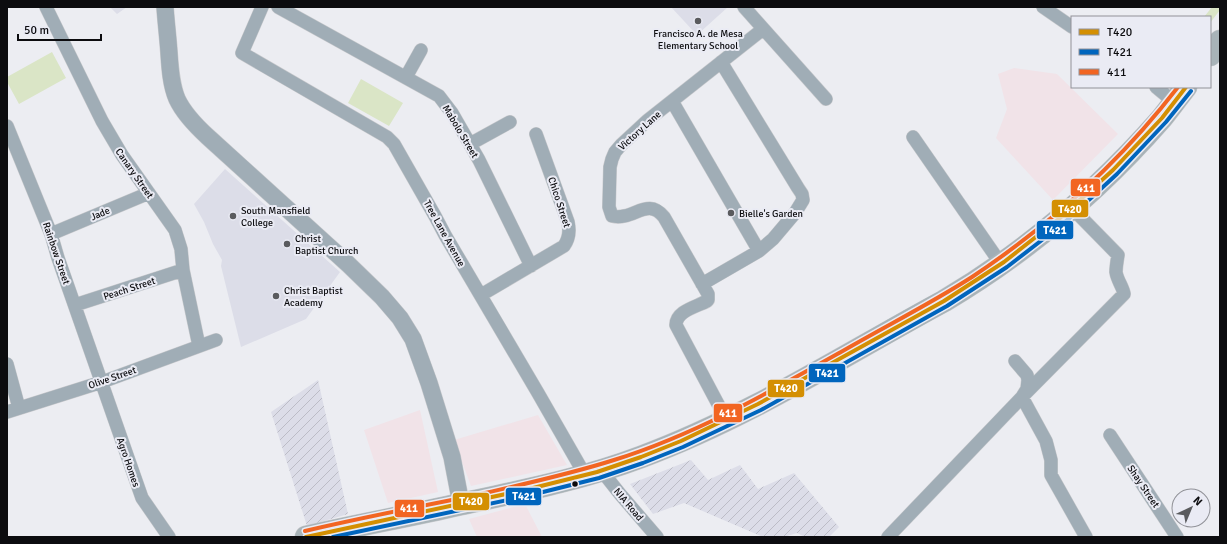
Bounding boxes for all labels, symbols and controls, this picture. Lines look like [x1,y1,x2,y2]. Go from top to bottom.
scale bar [18,16,101,42]
marker: Francisco A. de Mesa Elementary School [693,16,703,26]
legend [1071,16,1211,88]
text: 50 m [24,23,49,38]
text: T420 [1107,25,1132,40]
place label: Francisco A. de Mesa Elementary School [653,28,743,52]
text: T421 [1107,45,1132,60]
text: 411 [1107,65,1126,80]
street label: Mabolo Street [440,103,481,161]
street label: Victory Lane [616,108,663,153]
street label: Canary Street [113,146,156,201]
street label: Chico Street [545,176,573,230]
line badge: 411 [1070,178,1101,197]
text: 411 [1077,182,1095,195]
street label: Tree Lane Avenue [421,198,467,269]
line badge: T420 [1051,199,1089,218]
text: T420 [1058,203,1082,216]
street label: Jade [89,205,112,223]
place label: South Mansfield College [241,205,310,229]
marker: Bielle's Garden [726,208,736,218]
place label: Bielle's Garden [739,208,803,220]
marker: South Mansfield College [228,211,238,221]
line badge: T421 [1036,220,1074,240]
street label: Rainbow Street [40,221,72,287]
text: T421 [1043,224,1067,237]
place label: Christ Baptist Church [295,233,358,257]
marker: Christ Baptist Church [282,239,292,249]
street label: Peach Street [102,275,157,303]
place label: Christ Baptist Academy [284,285,343,309]
marker: Christ Baptist Academy [271,291,281,301]
line badge: T421 [808,363,846,383]
street label: Olive Street [87,364,138,392]
text: T421 [815,367,839,380]
line badge: T420 [767,379,805,398]
text: T420 [774,382,798,395]
line badge: 411 [713,403,743,423]
text: 411 [719,407,737,420]
street label: Agro Homes [114,436,142,489]
street label: Shay Street [1125,463,1162,511]
unlabelled marker [570,479,580,489]
street label: NIA Road [611,486,646,524]
line badge: T421 [505,487,542,506]
north arrow [1171,488,1211,528]
text: T421 [512,490,536,503]
line badge: T420 [452,492,490,511]
text: N [1190,494,1205,509]
text: T420 [459,495,483,508]
line badge: 411 [394,499,425,518]
text: 411 [400,502,418,515]

